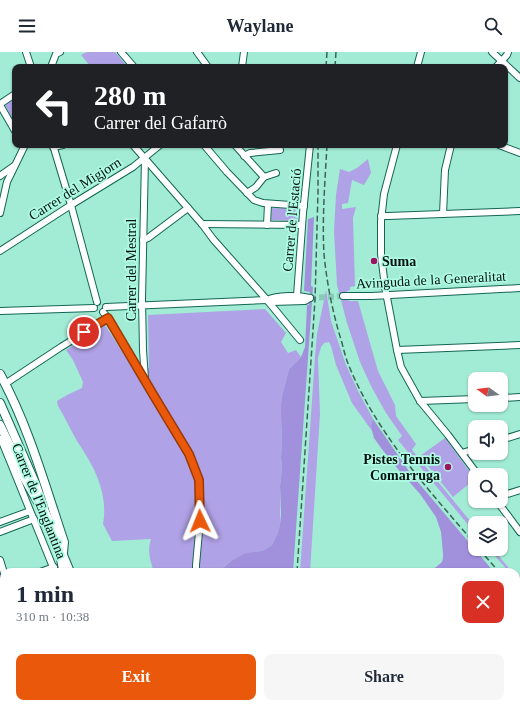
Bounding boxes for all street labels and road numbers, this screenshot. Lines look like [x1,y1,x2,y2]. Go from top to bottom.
street label: Carrer del Migjorn [26,155,124,223]
street label: Carrer de l'Estació [280,168,304,272]
street label: Carrer del Mestral [124,219,139,321]
street label: Avinguda de la Generalitat [356,269,506,291]
street label: Carrer de l'Englantina [9,441,69,562]

